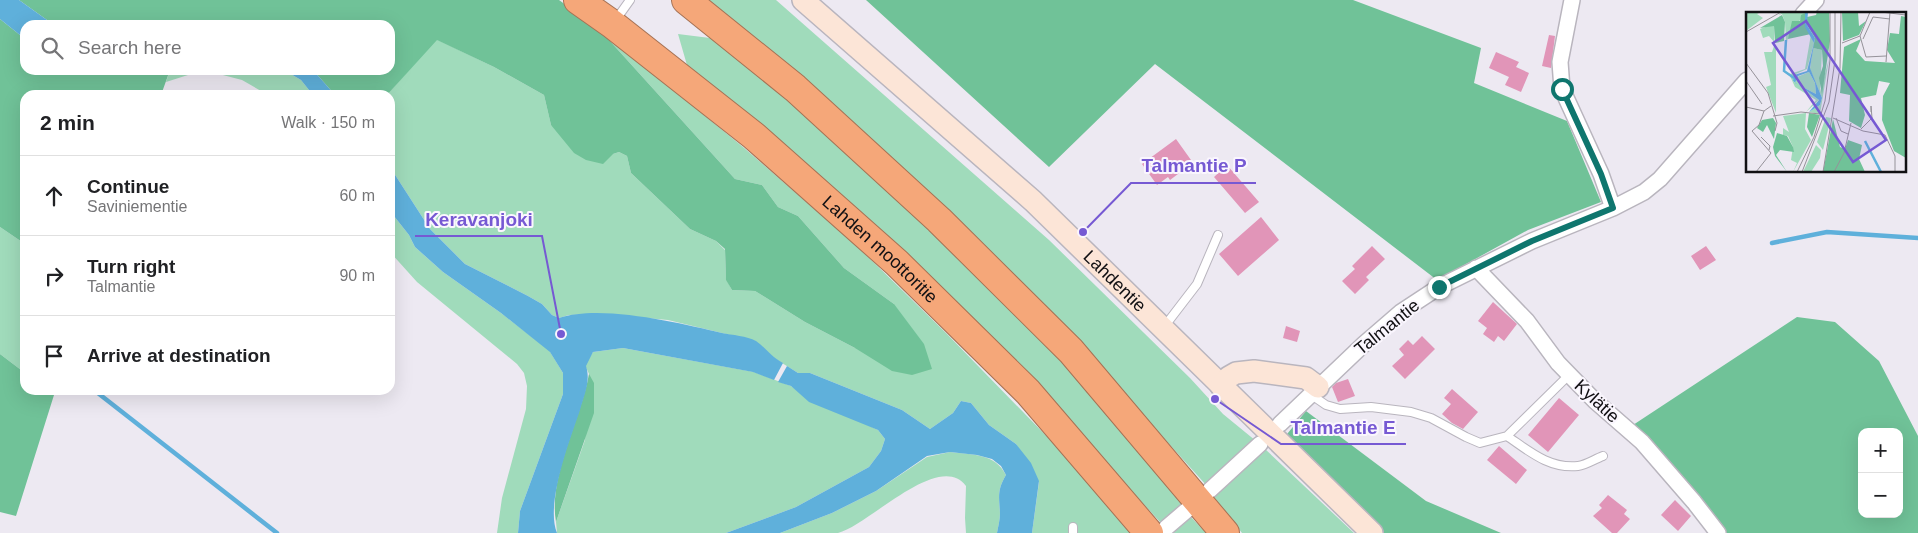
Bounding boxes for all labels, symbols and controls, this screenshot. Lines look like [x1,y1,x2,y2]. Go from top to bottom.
inset map [1746,12,1906,172]
search box [20,20,395,75]
icon: search [38,34,66,62]
text: Search here [78,37,182,58]
route start [1551,78,1574,101]
text: 2 min [40,111,95,134]
text: Walk · 150 m [281,114,375,131]
callout: Talmantie P [1131,149,1256,183]
text: Talmantie P [1141,155,1247,176]
text: Continue [87,176,169,197]
icon: ahead [40,182,68,210]
text: 60 m [339,187,375,204]
street label: Lahden moottoritie [818,192,942,307]
text: Saviniementie [87,198,188,215]
callout: Keravanjoki [415,202,542,236]
text: Keravanjoki [425,209,533,230]
street label: Lahdentie [1080,246,1150,316]
text: Turn right [87,256,175,277]
icon: right [40,262,68,290]
text: 90 m [339,267,375,284]
route end [1428,276,1451,299]
text: Talmantie [87,278,155,295]
street label: Talmantie [1351,295,1423,359]
icon: arrive [40,342,68,370]
text: Arrive at destination [87,345,271,366]
street label: Kylätie [1570,375,1624,427]
callout: Talmantie E [1281,410,1406,444]
text: Talmantie E [1290,417,1396,438]
map controls [1858,428,1903,518]
button: + [1858,428,1903,473]
button: − [1858,473,1903,518]

